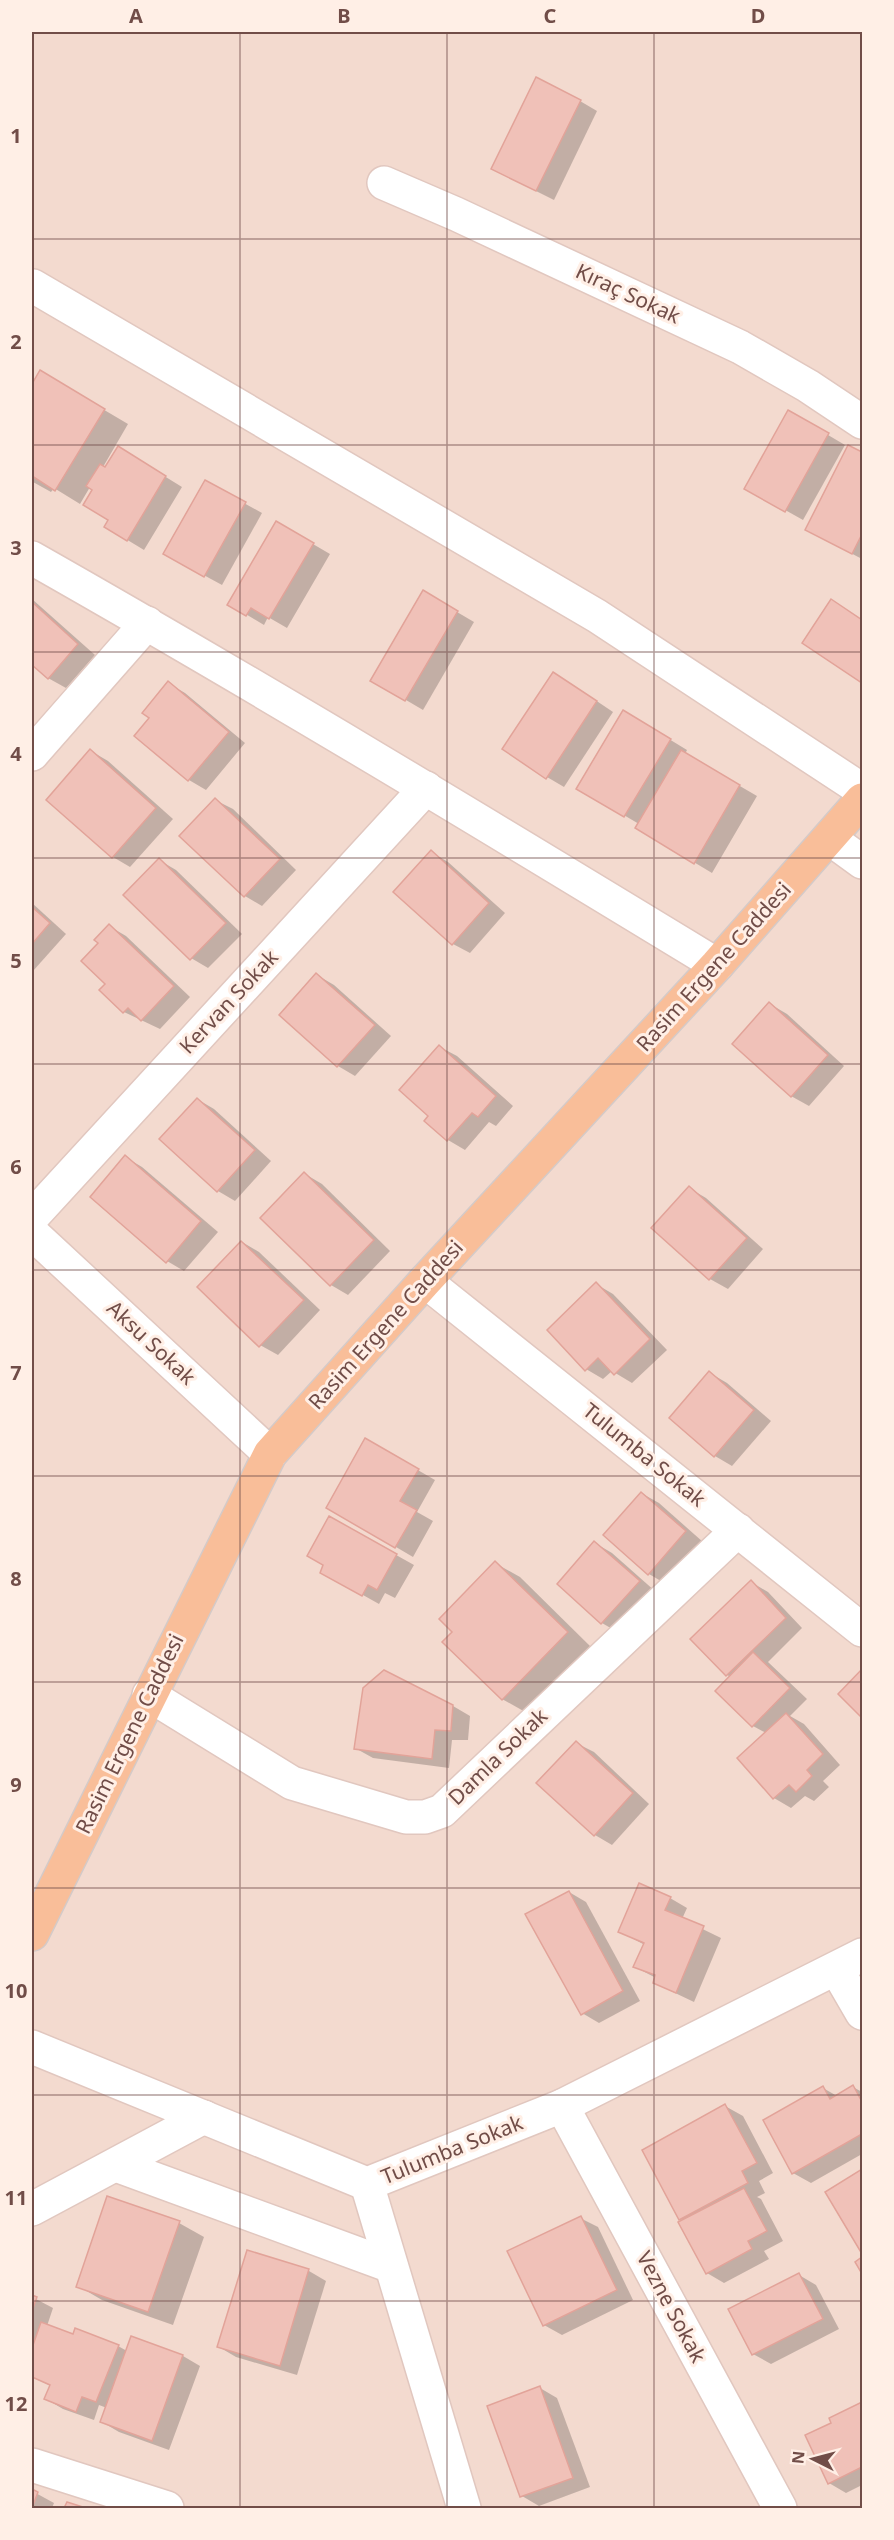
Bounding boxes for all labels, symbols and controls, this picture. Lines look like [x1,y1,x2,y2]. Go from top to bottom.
text: A [129,2,143,29]
text: B [337,2,351,29]
text: C [544,2,557,29]
text: D [751,2,765,29]
text: 1 [10,122,22,149]
street label: Kıraç Sokak [572,257,686,330]
text: 2 [10,328,22,355]
text: 3 [10,534,22,561]
text: 4 [10,740,22,767]
street label: Rasim Ergene Caddesi [630,876,797,1057]
street label: Kervan Sokak [173,943,284,1059]
text: 5 [10,947,22,974]
text: 6 [10,1153,22,1180]
street label: Rasim Ergene Caddesi [302,1234,469,1415]
street label: Aksu Sokak [101,1294,203,1391]
text: 7 [10,1359,22,1386]
street label: Tulumba Sokak [577,1396,712,1513]
text: 8 [10,1565,22,1592]
street label: Rasim Ergene Caddesi [69,1629,190,1838]
street label: Damla Sokak [442,1701,554,1811]
text: 9 [10,1771,22,1798]
text: 10 [5,1977,27,2004]
street label: Tulumba Sokak [377,2108,527,2190]
text: 11 [5,2184,27,2211]
street label: Vezne Sokak [631,2246,713,2368]
text: 12 [5,2390,27,2417]
north arrow [783,2429,843,2489]
text: N [786,2450,810,2465]

